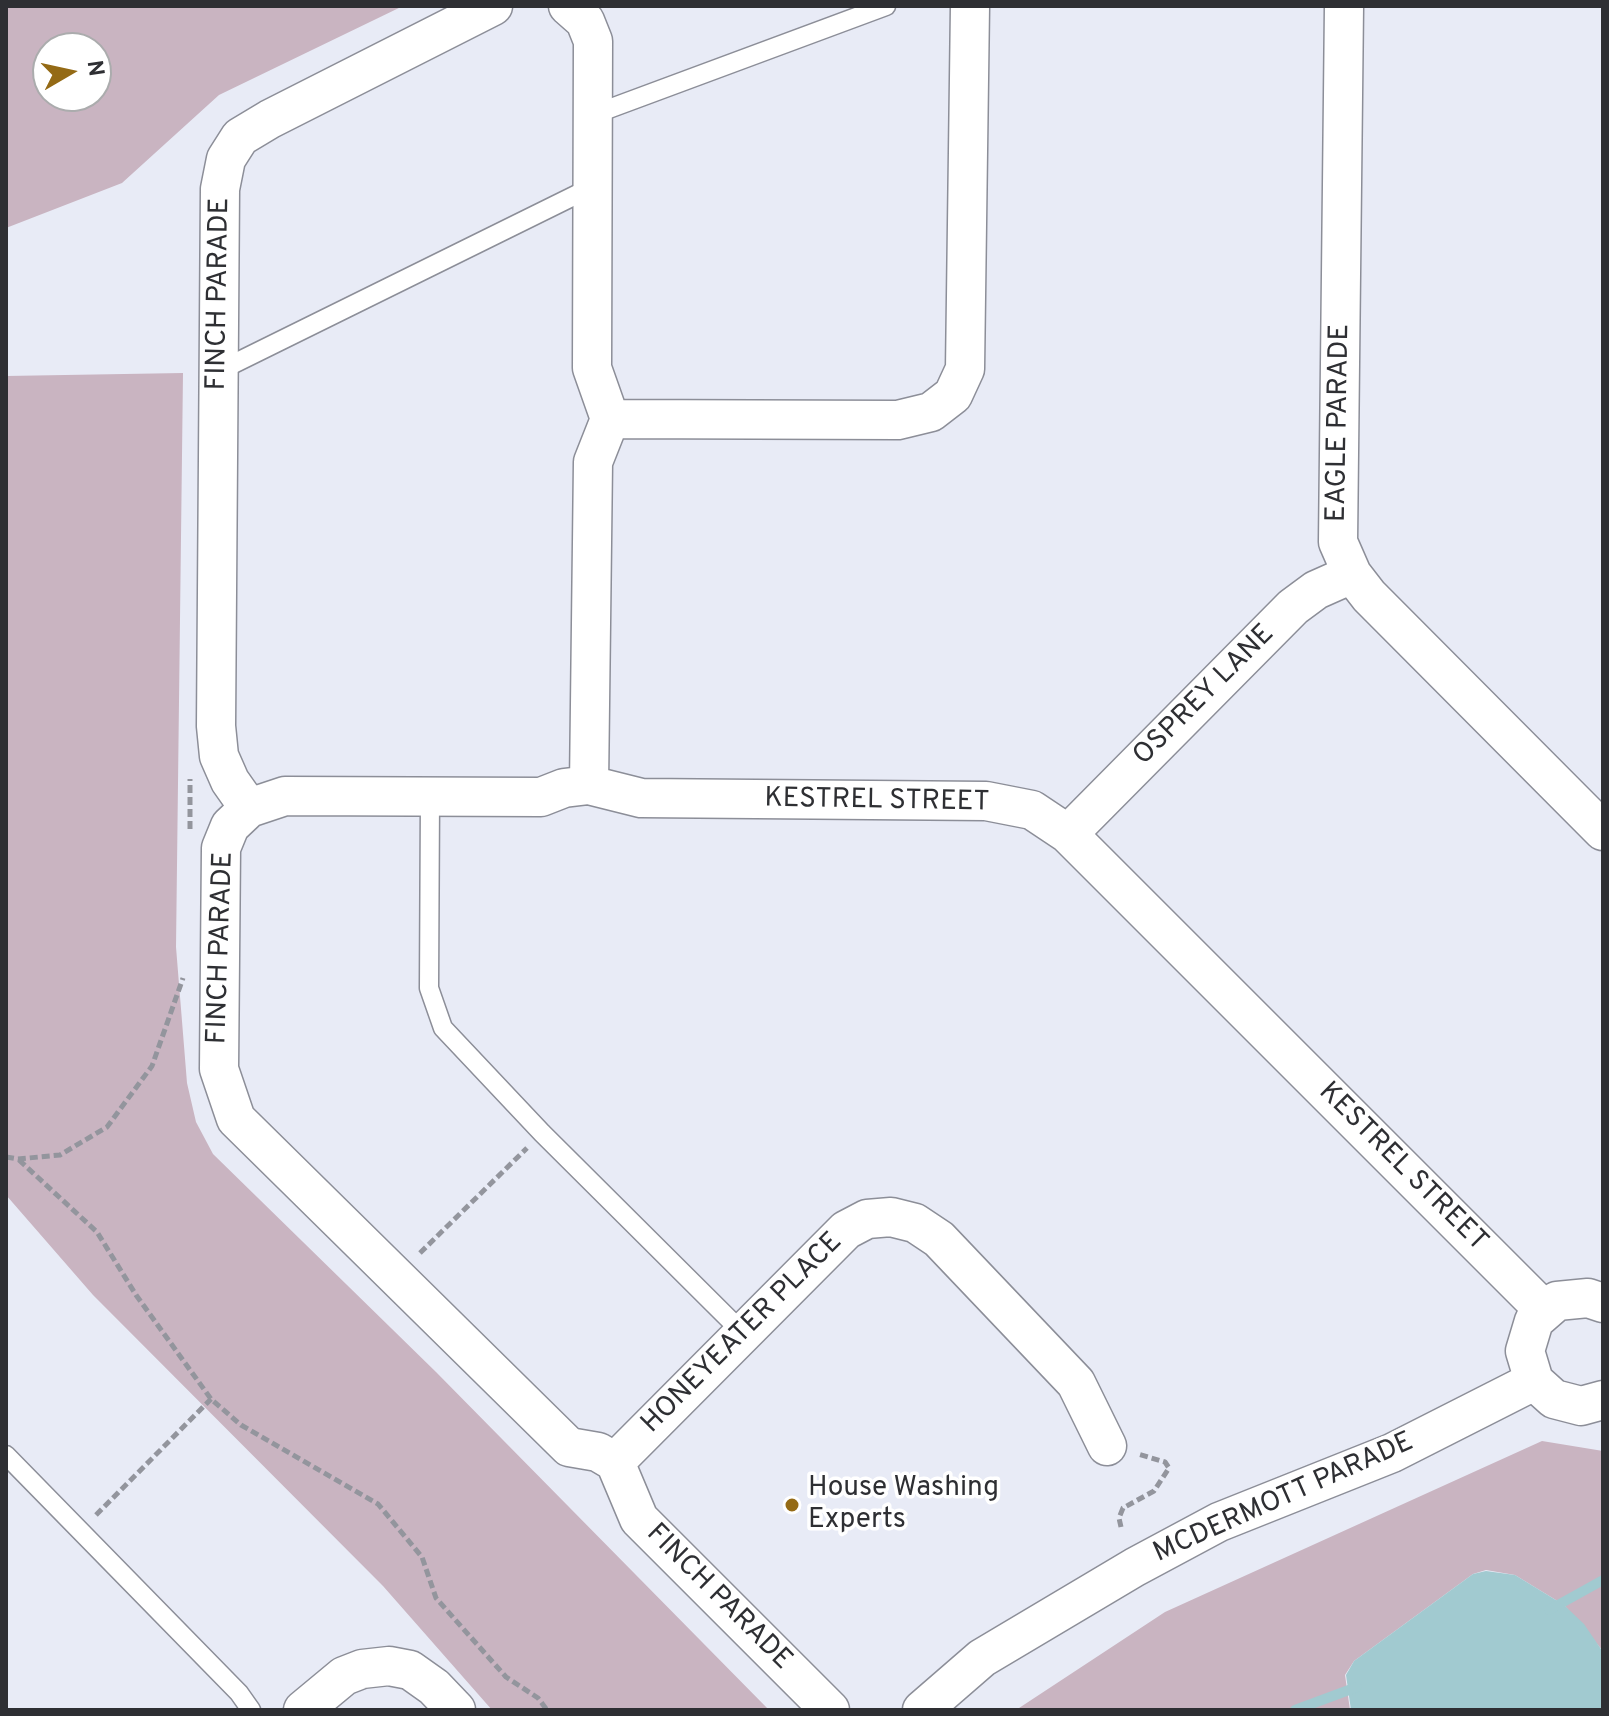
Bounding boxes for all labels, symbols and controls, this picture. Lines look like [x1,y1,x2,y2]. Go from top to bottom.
north arrow [32,32,112,112]
text: N [80,59,109,78]
street label: FINCH PARADE [202,197,238,391]
street label: EAGLE PARADE [1321,324,1359,522]
street label: OSPREY LANE [1128,619,1282,773]
street label: KESTREL STREET [764,783,990,821]
street label: FINCH PARADE [202,851,242,1045]
street label: KESTREL STREET [1310,1076,1494,1260]
street label: HONEYEATER PLACE [636,1227,850,1441]
street label: MCDERMOTT PARADE [1149,1427,1419,1571]
place label: House Washing Experts [808,1472,999,1538]
marker: House Washing Experts [783,1496,801,1514]
street label: FINCH PARADE [638,1518,798,1678]

